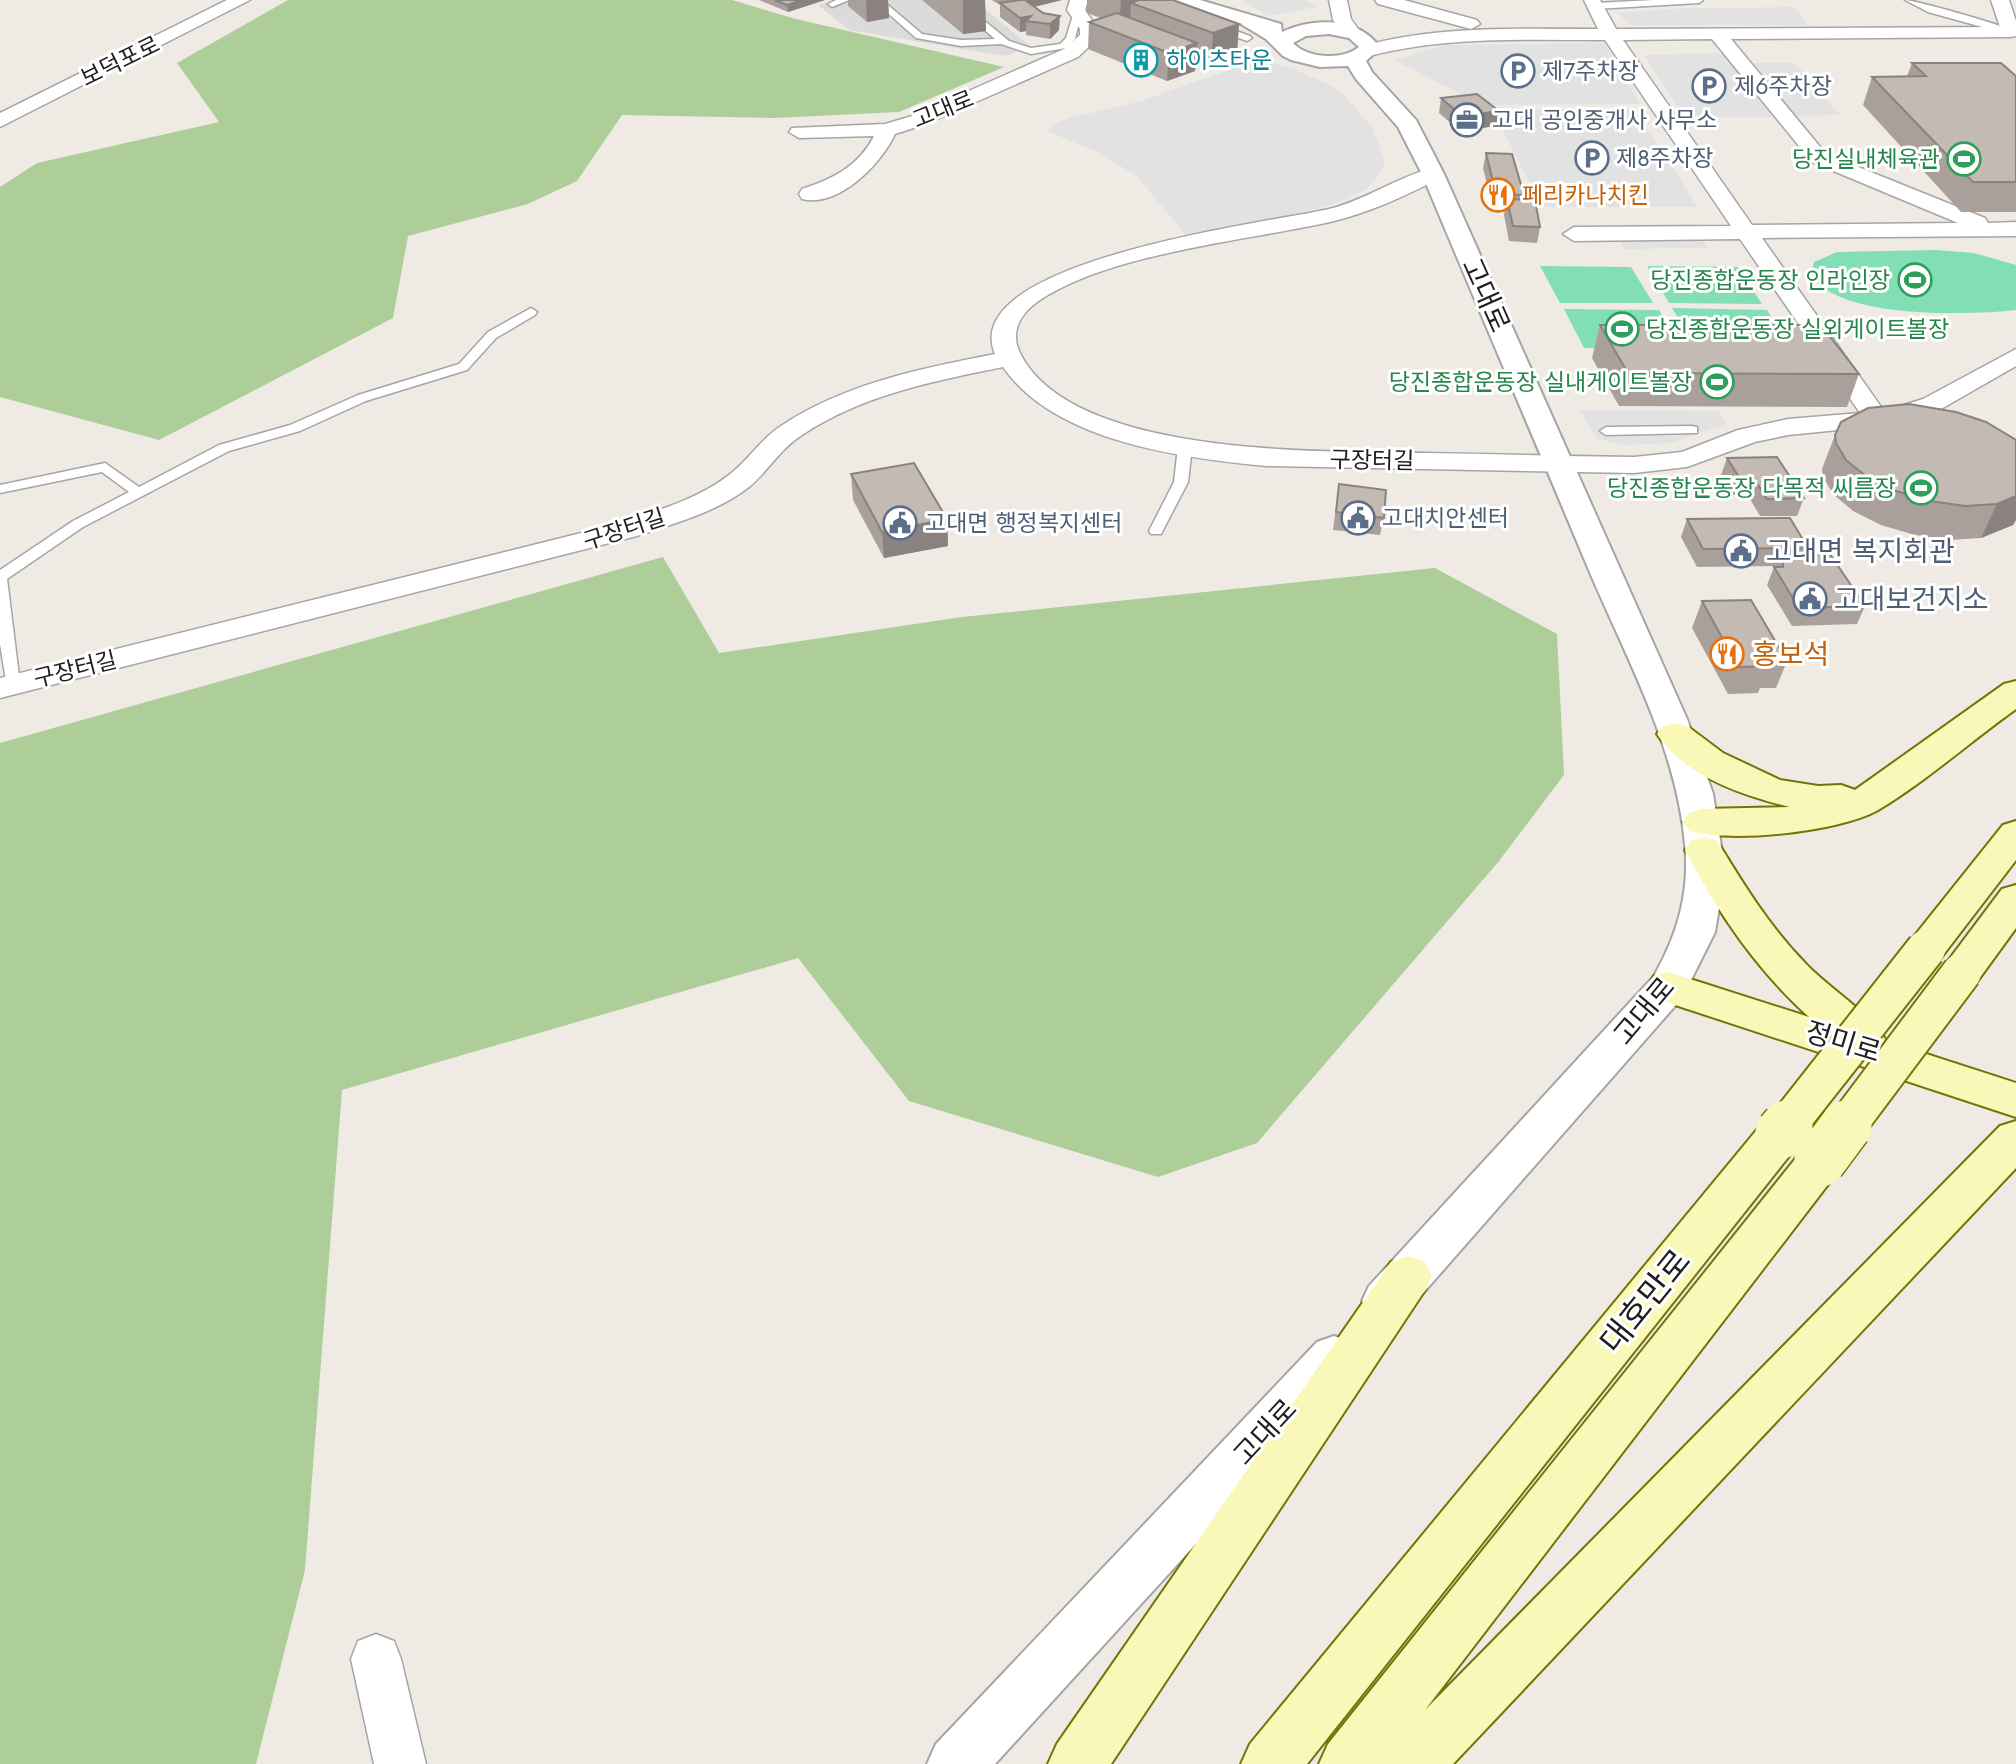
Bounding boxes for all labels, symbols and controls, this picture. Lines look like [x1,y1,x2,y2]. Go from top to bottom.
street label: 보덕포로 [75,27,165,95]
building icon: 하이츠타운 [1122,41,1160,79]
place label: 하이츠타운 [1166,43,1272,77]
parking icon: 제7주차장 [1499,52,1537,90]
place label: 제7주차장 [1542,54,1639,88]
parking icon: 제6주차장 [1690,67,1728,105]
place label: 제6주차장 [1734,69,1832,103]
street label: 고대로 [907,81,979,137]
office icon: 고대 공인중개사 사무소 [1448,101,1486,139]
place label: 고대 공인중개사 사무소 [1492,103,1717,137]
parking icon: 제8주차장 [1573,139,1611,177]
sports icon: 당진실내체육관 [1945,140,1983,178]
place label: 제8주차장 [1616,141,1713,175]
place label: 당진실내체육관 [1792,142,1940,176]
restaurant icon: 페리카나치킨 [1479,176,1517,214]
place label: 페리카나치킨 [1522,178,1649,212]
street label: 고대로 [1452,251,1520,339]
sports icon: 당진종합운동장 인라인장 [1896,261,1934,299]
place label: 당진종합운동장 인라인장 [1650,263,1890,297]
sports icon: 당진종합운동장 실외게이트볼장 [1603,310,1641,348]
place label: 당진종합운동장 실외게이트볼장 [1646,312,1949,346]
sports icon: 당진종합운동장 실내게이트볼장 [1698,363,1736,401]
place label: 당진종합운동장 실내게이트볼장 [1389,365,1692,399]
street label: 구장터길 [1329,442,1415,478]
sports icon: 당진종합운동장 다목적 씨름장 [1902,469,1940,507]
place label: 당진종합운동장 다목적 씨름장 [1607,471,1896,505]
public building icon: 고대치안센터 [1339,499,1377,537]
street label: 구장터길 [578,500,670,558]
place label: 고대치안센터 [1382,501,1509,535]
public building icon: 고대면 행정복지센터 [881,504,919,542]
place label: 고대면 행정복지센터 [925,506,1122,540]
place label: 고대면 복지회관 [1766,531,1955,572]
public building icon: 고대면 복지회관 [1722,532,1760,570]
place label: 고대보건지소 [1834,579,1989,620]
public building icon: 고대보건지소 [1791,580,1829,618]
place label: 홍보석 [1752,634,1829,675]
restaurant icon: 홍보석 [1708,635,1746,673]
street label: 구장터길 [30,642,120,696]
street label: 고대로 [1603,968,1685,1054]
street label: 정미로 [1800,1011,1886,1073]
street label: 대호만로 [1589,1239,1701,1363]
street label: 고대로 [1224,1390,1306,1474]

